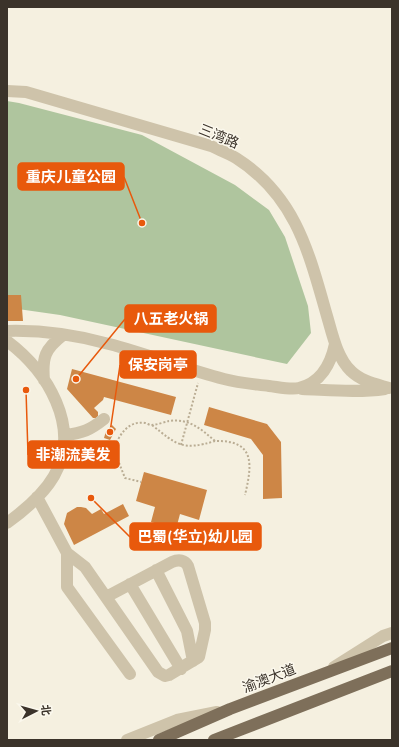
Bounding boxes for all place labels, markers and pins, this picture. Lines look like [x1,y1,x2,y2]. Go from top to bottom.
callout: 重庆儿童公园 [18,163,124,190]
callout: 八五老火锅 [125,305,216,332]
callout: 保安岗亭 [120,351,196,378]
callout: 非潮流美发 [28,441,119,468]
callout: 巴蜀(华立)幼儿园 [130,523,261,550]

